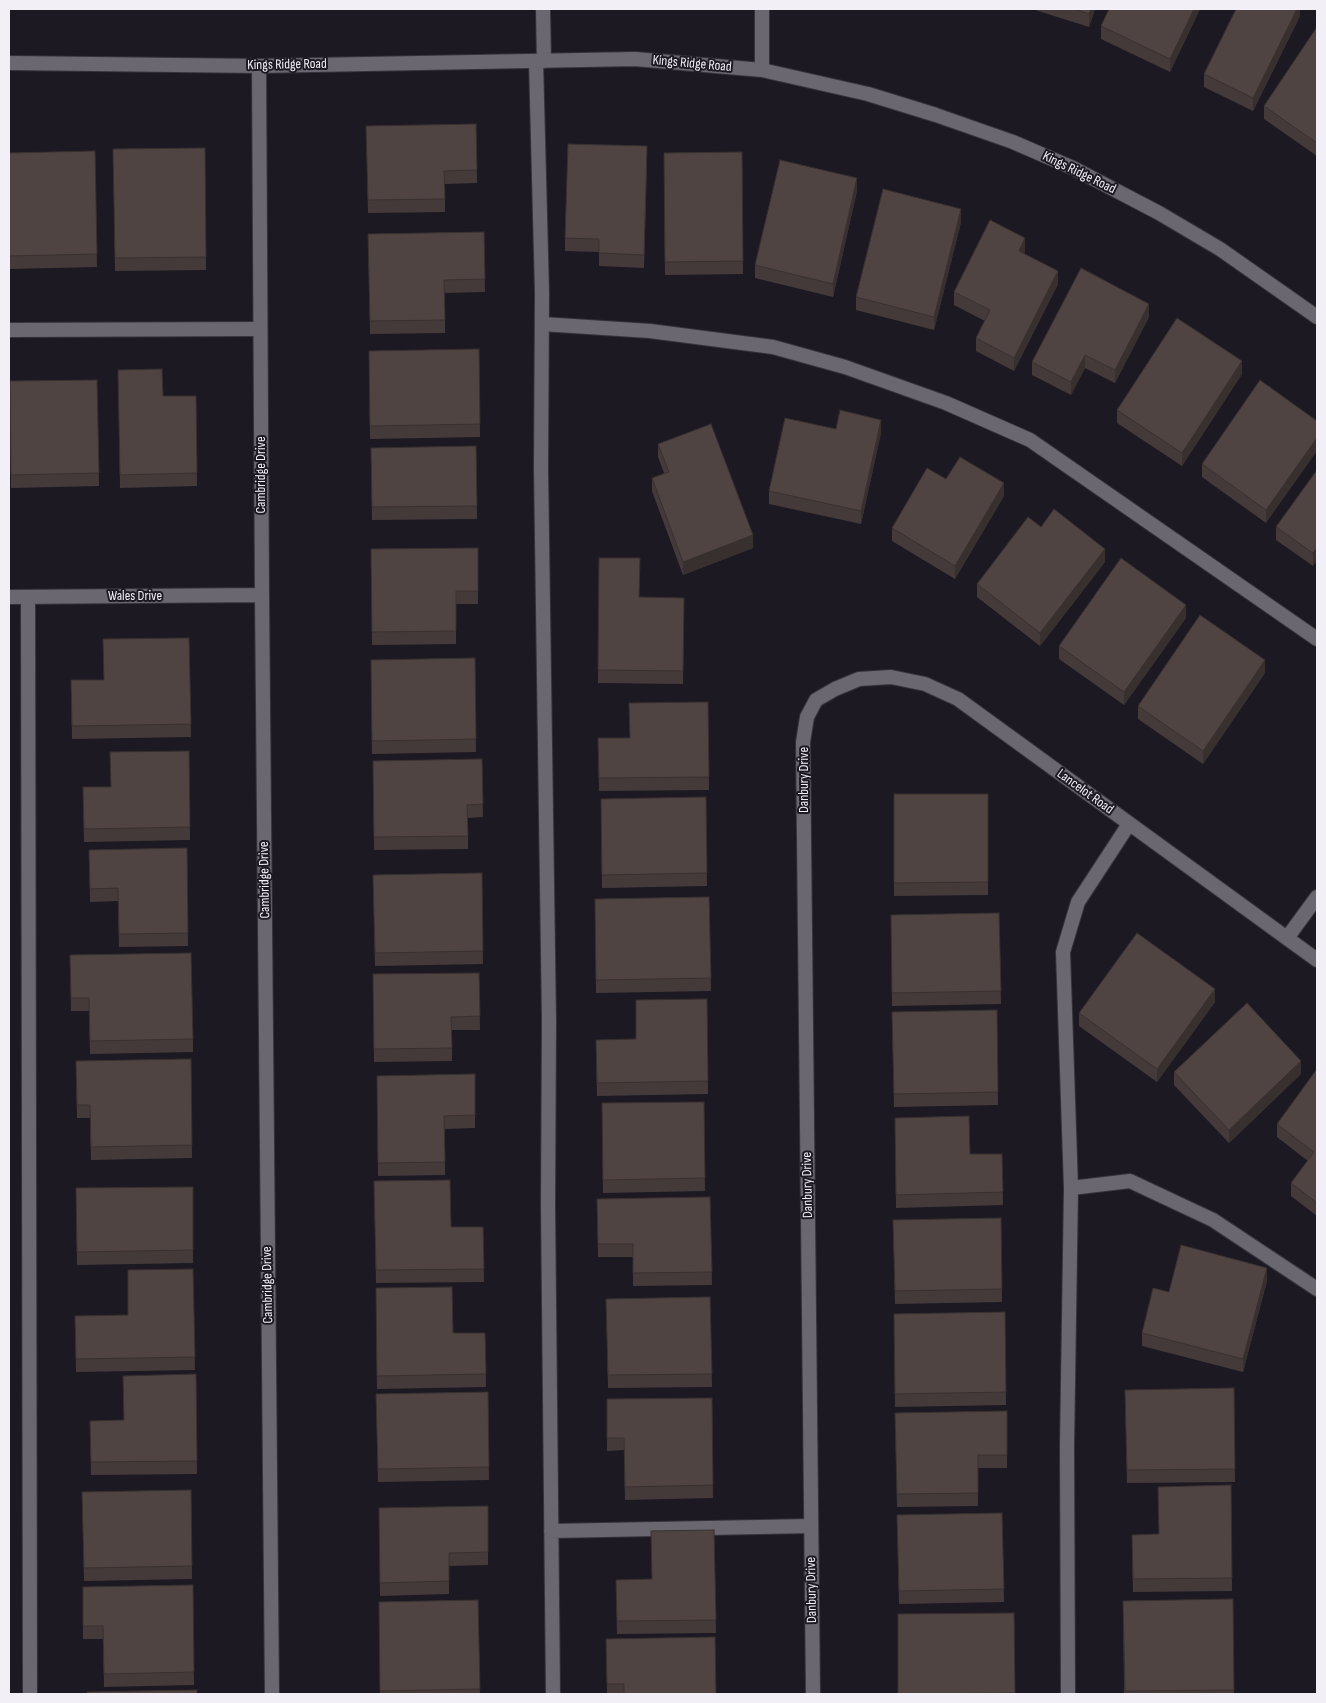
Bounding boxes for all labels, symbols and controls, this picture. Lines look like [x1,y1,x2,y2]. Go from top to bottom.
street label: Kings Ridge Road [652,52,732,76]
street label: Kings Ridge Road [247,56,327,74]
street label: Kings Ridge Road [1040,148,1118,198]
street label: Cambridge Drive [253,436,269,514]
street label: Wales Drive [108,588,162,604]
street label: Danbury Drive [796,747,812,813]
street label: Lancelot Road [1053,766,1117,818]
street label: Cambridge Drive [256,841,274,919]
street label: Danbury Drive [799,1152,817,1218]
street label: Cambridge Drive [259,1246,277,1324]
street label: Danbury Drive [803,1557,821,1623]

